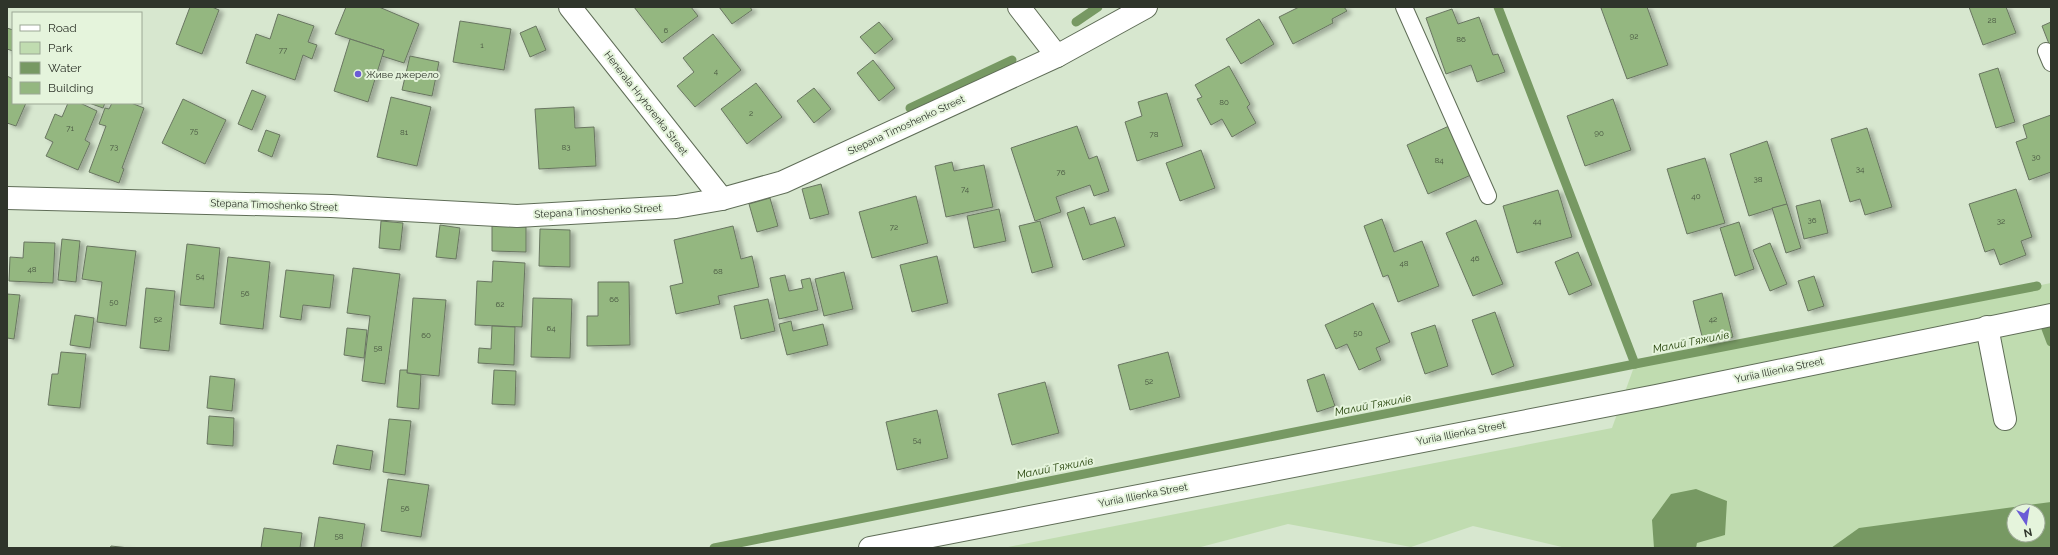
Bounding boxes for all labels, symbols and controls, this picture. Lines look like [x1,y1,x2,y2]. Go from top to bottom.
legend [12,12,142,104]
house number: 28 [1988,15,1997,25]
text: Road [48,21,77,35]
house number: 6 [664,25,669,35]
house number: 92 [1630,31,1638,41]
house number: 86 [1456,34,1466,44]
house number: 1 [480,40,484,50]
text: Park [48,41,73,55]
house number: 77 [279,45,288,55]
street label: Henerala Hryhorenka Street [602,49,690,158]
text: Water [48,61,82,75]
house number: 4 [714,66,719,76]
marker: Живе джерело [353,69,363,79]
place label: Живе джерело [366,69,439,80]
text: Building [48,81,94,95]
street label: Stepana Timoshenko Street [846,93,967,157]
house number: 80 [1219,97,1229,107]
house number: 2 [749,108,753,118]
house number: 71 [66,123,74,133]
house number: 75 [190,126,199,136]
house number: 81 [400,127,409,137]
house number: 90 [1594,128,1604,138]
house number: 78 [1149,129,1159,139]
house number: 73 [110,142,118,152]
house number: 83 [561,142,571,152]
house number: 30 [2031,152,2041,162]
house number: 84 [1434,155,1444,165]
house number: 34 [1856,164,1865,174]
house number: 76 [1056,167,1066,177]
house number: 38 [1753,174,1763,184]
house number: 74 [961,184,970,194]
house number: 40 [1691,191,1701,201]
street label: Stepana Timoshenko Street [210,197,338,213]
street label: Stepana Timoshenko Street [534,202,662,220]
house number: 36 [1807,215,1817,225]
house number: 44 [1533,216,1542,226]
house number: 32 [1997,216,2005,226]
house number: 72 [890,222,898,232]
house number: 46 [1470,253,1480,263]
house number: 48 [1399,258,1409,268]
house number: 48 [27,264,37,274]
house number: 68 [713,266,723,276]
house number: 54 [196,271,205,281]
house number: 56 [240,288,250,298]
house number: 66 [609,294,619,304]
house number: 50 [109,297,119,307]
house number: 62 [496,299,505,309]
house number: 52 [154,314,162,324]
house number: 42 [1709,314,1717,324]
house number: 64 [546,323,556,333]
house number: 50 [1353,328,1363,338]
water label: Малий Тяжилів [1651,328,1731,356]
house number: 60 [421,330,431,340]
house number: 58 [373,343,383,353]
street label: Yuriia Illienka Street [1734,355,1825,385]
house number: 52 [1145,376,1153,386]
water label: Малий Тяжилів [1333,391,1413,419]
street label: Yuriia Illienka Street [1416,419,1507,447]
house number: 54 [913,435,922,445]
water label: Малий Тяжилів [1015,454,1095,482]
street label: Yuriia Illienka Street [1098,481,1189,509]
house number: 56 [400,503,410,513]
north arrow [2006,503,2046,543]
text: N [2023,525,2033,540]
house number: 58 [334,531,344,541]

